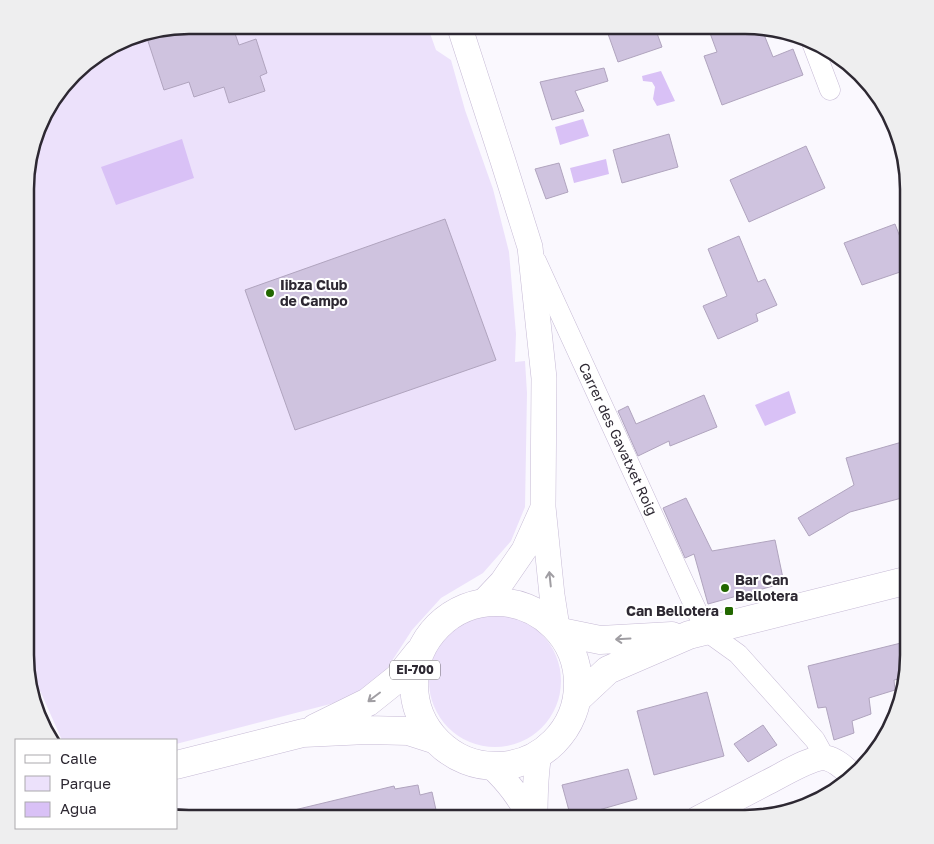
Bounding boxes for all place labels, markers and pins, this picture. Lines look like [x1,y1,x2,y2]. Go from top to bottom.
place label: Iibza Club de Campo [280,276,348,309]
marker: Iibza Club de Campo [264,287,276,299]
place label: Bar Can Bellotera [735,571,798,604]
marker: Bar Can Bellotera [719,582,731,594]
place label: Can Bellotera [626,602,719,619]
marker: Can Bellotera [723,605,735,617]

